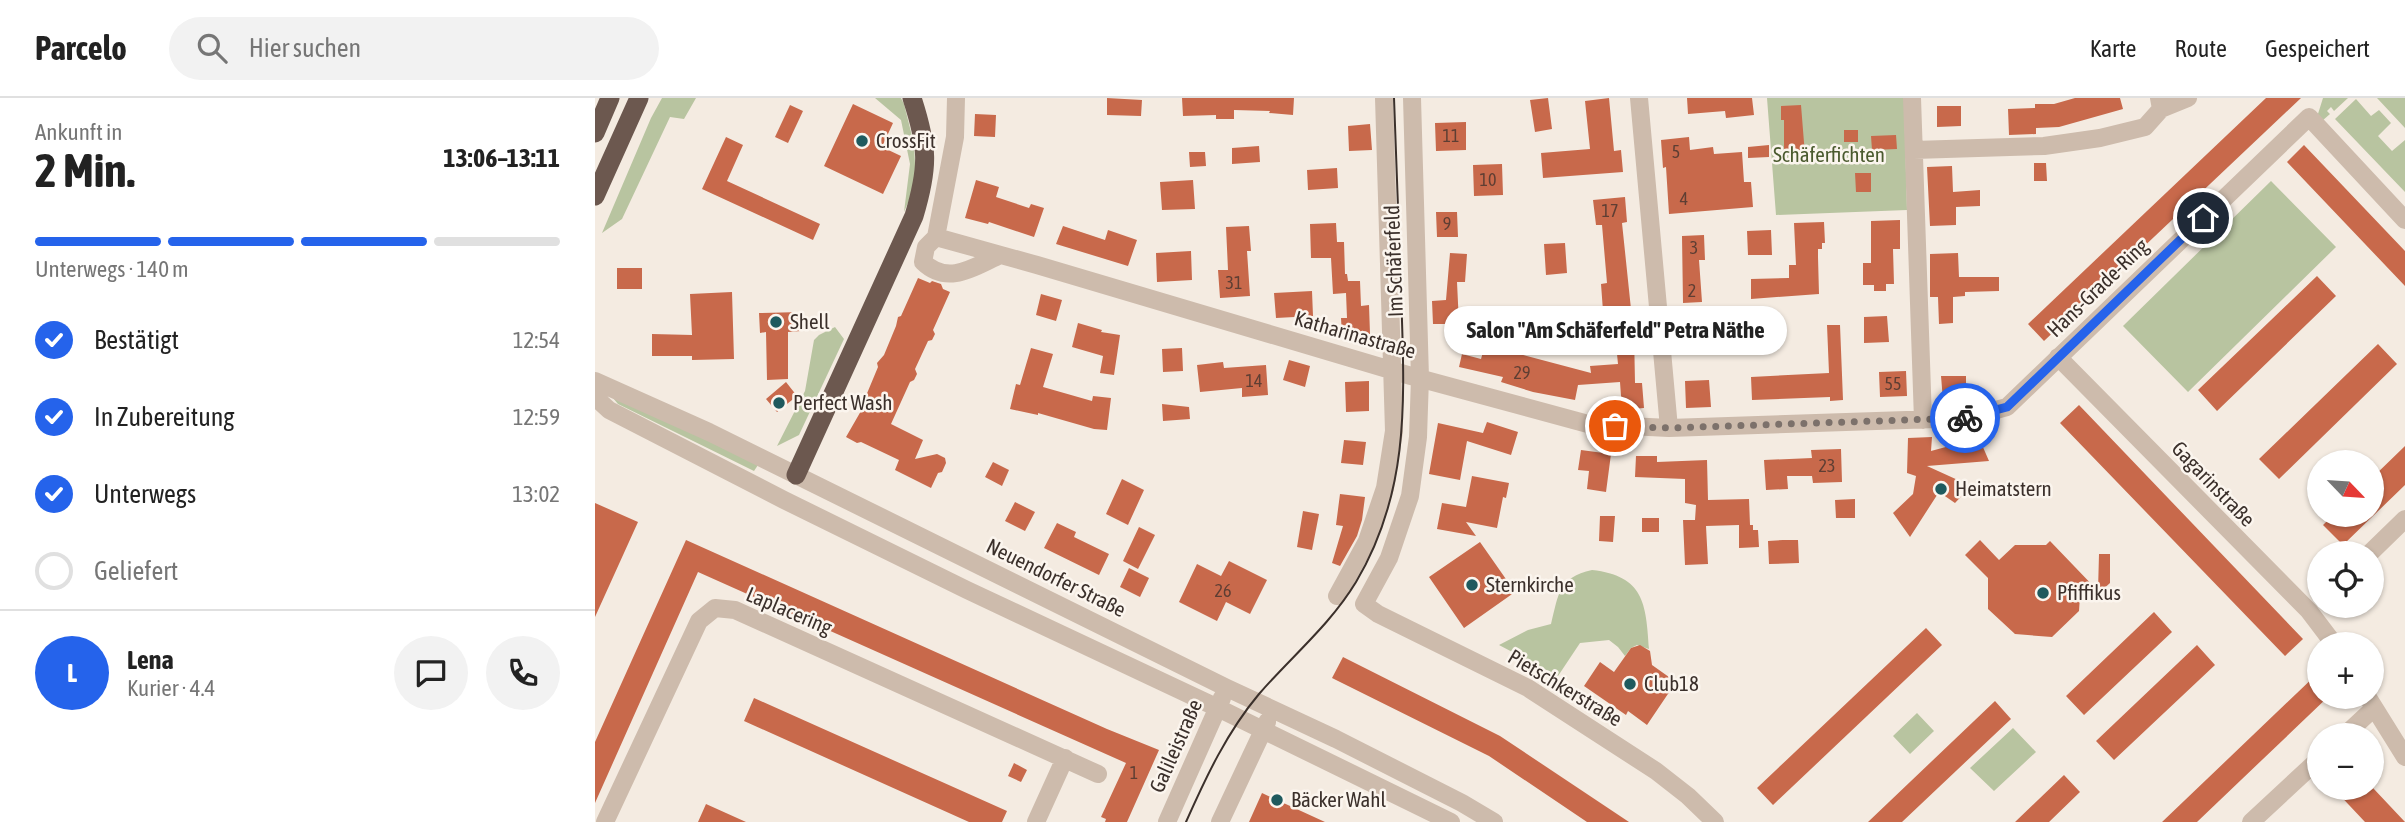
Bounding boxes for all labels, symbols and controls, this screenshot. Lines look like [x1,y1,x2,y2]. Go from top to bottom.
search box [169,17,659,80]
text: Parcelo [35,29,127,67]
icon: search [193,29,231,67]
text: Hier suchen [249,33,361,63]
text: Karte [2090,35,2136,62]
text: Route [2174,35,2227,62]
text: Gespeichert [2265,35,2370,62]
text: Ankunft in [35,119,122,145]
house number: 11 [1443,125,1459,146]
place label: CrossFit [876,128,936,152]
marker: CrossFit [854,133,870,149]
house number: 5 [1672,141,1680,162]
park label: Schäferfichten [1773,142,1885,166]
text: 13:06–13:11 [443,143,560,173]
text: 2 Min. [35,144,135,197]
house number: 10 [1480,169,1496,190]
house number: 4 [1680,188,1688,209]
pin [2173,188,2233,248]
icon: home [2184,199,2222,237]
house number: 17 [1602,200,1618,221]
street label: Im Schäferfeld [1379,205,1407,317]
house number: 9 [1443,213,1451,234]
street label: Hans-Grade-Ring [2042,233,2153,341]
house number: 3 [1690,237,1698,258]
text: Unterwegs · 140 m [35,256,189,282]
house number: 31 [1226,272,1242,293]
house number: 2 [1688,280,1696,301]
street label: Katharinastraße [1292,305,1419,363]
callout: Salon "Am Schäferfeld" Petra Näthe [1443,307,1787,356]
place label: Shell [790,309,830,333]
marker: Shell [768,314,784,330]
text: Salon "Am Schäferfeld" Petra Näthe [1466,317,1765,343]
icon: check [35,321,73,359]
text: Bestätigt [94,325,179,355]
text: 12:54 [513,327,560,353]
house number: 29 [1514,362,1530,383]
house number: 14 [1246,370,1262,391]
house number: 55 [1885,373,1901,394]
courier [1930,383,2000,453]
place label: Perfect Wash [793,390,892,414]
marker: Perfect Wash [771,395,787,411]
pin [1585,396,1645,456]
icon: check [35,398,73,436]
icon: bike [1946,399,1984,437]
text: In Zubereitung [94,402,234,432]
text: 12:59 [513,404,560,430]
icon: bag [1596,407,1634,445]
street label: Gagarinstraße [2167,436,2260,531]
north arrow [2307,450,2383,527]
map controls [2307,450,2384,800]
house number: 23 [1819,455,1835,476]
icon: check [35,475,73,513]
place label: Heimatstern [1955,476,2052,500]
text: Unterwegs [94,479,196,509]
text: 13:02 [512,481,560,507]
marker: Heimatstern [1933,481,1949,497]
street label: Neuendorfer Straße [983,533,1130,621]
button: locate [2307,541,2384,618]
text: Geliefert [94,556,178,586]
place label: Sternkirche [1486,572,1574,596]
marker: Sternkirche [1464,577,1480,593]
house number: 26 [1215,580,1231,601]
place label: Pfiffikus [2057,580,2121,604]
street label: Laplacering [743,581,836,639]
marker: Pfiffikus [2035,585,2051,601]
button: + [2307,632,2384,709]
button: chat [394,636,468,710]
button: phone [486,636,560,710]
street label: Pietschkerstraße [1504,644,1627,731]
text: Lena [127,645,174,675]
text: L [67,658,77,688]
place label: Club18 [1644,671,1699,695]
text: Kurier · 4.4 [127,675,215,701]
marker: Club18 [1622,676,1638,692]
street label: Galileistraße [1144,695,1206,796]
button: − [2307,723,2384,800]
house number: 1 [1130,762,1138,783]
place label: Bäcker Wahl [1291,787,1386,811]
marker: Bäcker Wahl [1269,792,1285,808]

